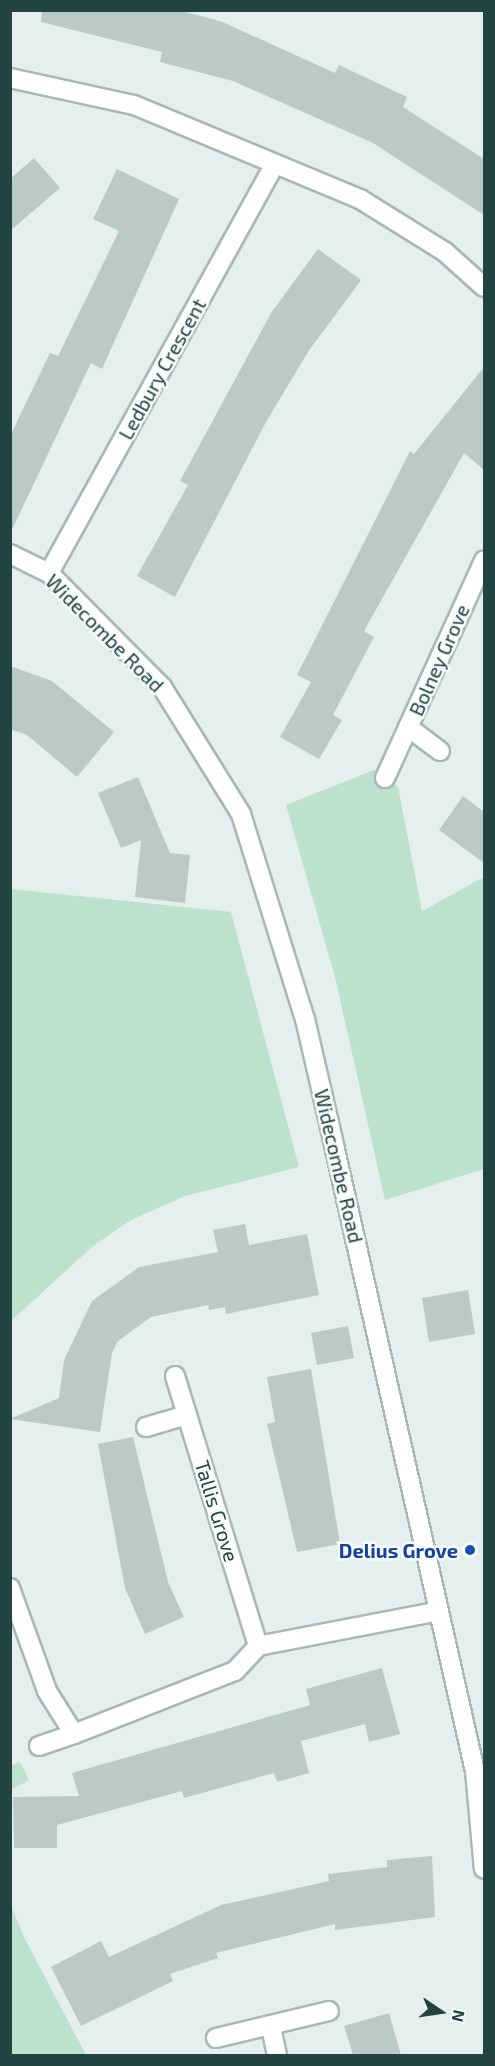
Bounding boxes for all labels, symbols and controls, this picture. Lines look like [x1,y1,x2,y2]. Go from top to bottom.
street label: Ledbury Crescent [113,294,211,444]
street label: Widecombe Road [41,569,169,697]
street label: Bolney Grove [404,600,474,720]
street label: Widecombe Road [310,1087,368,1245]
street label: Tallis Grove [190,1457,244,1565]
place label: Delius Grove [339,1538,458,1562]
marker: Delius Grove [463,1543,477,1557]
north arrow [411,1982,471,2042]
text: N [448,2008,470,2024]

